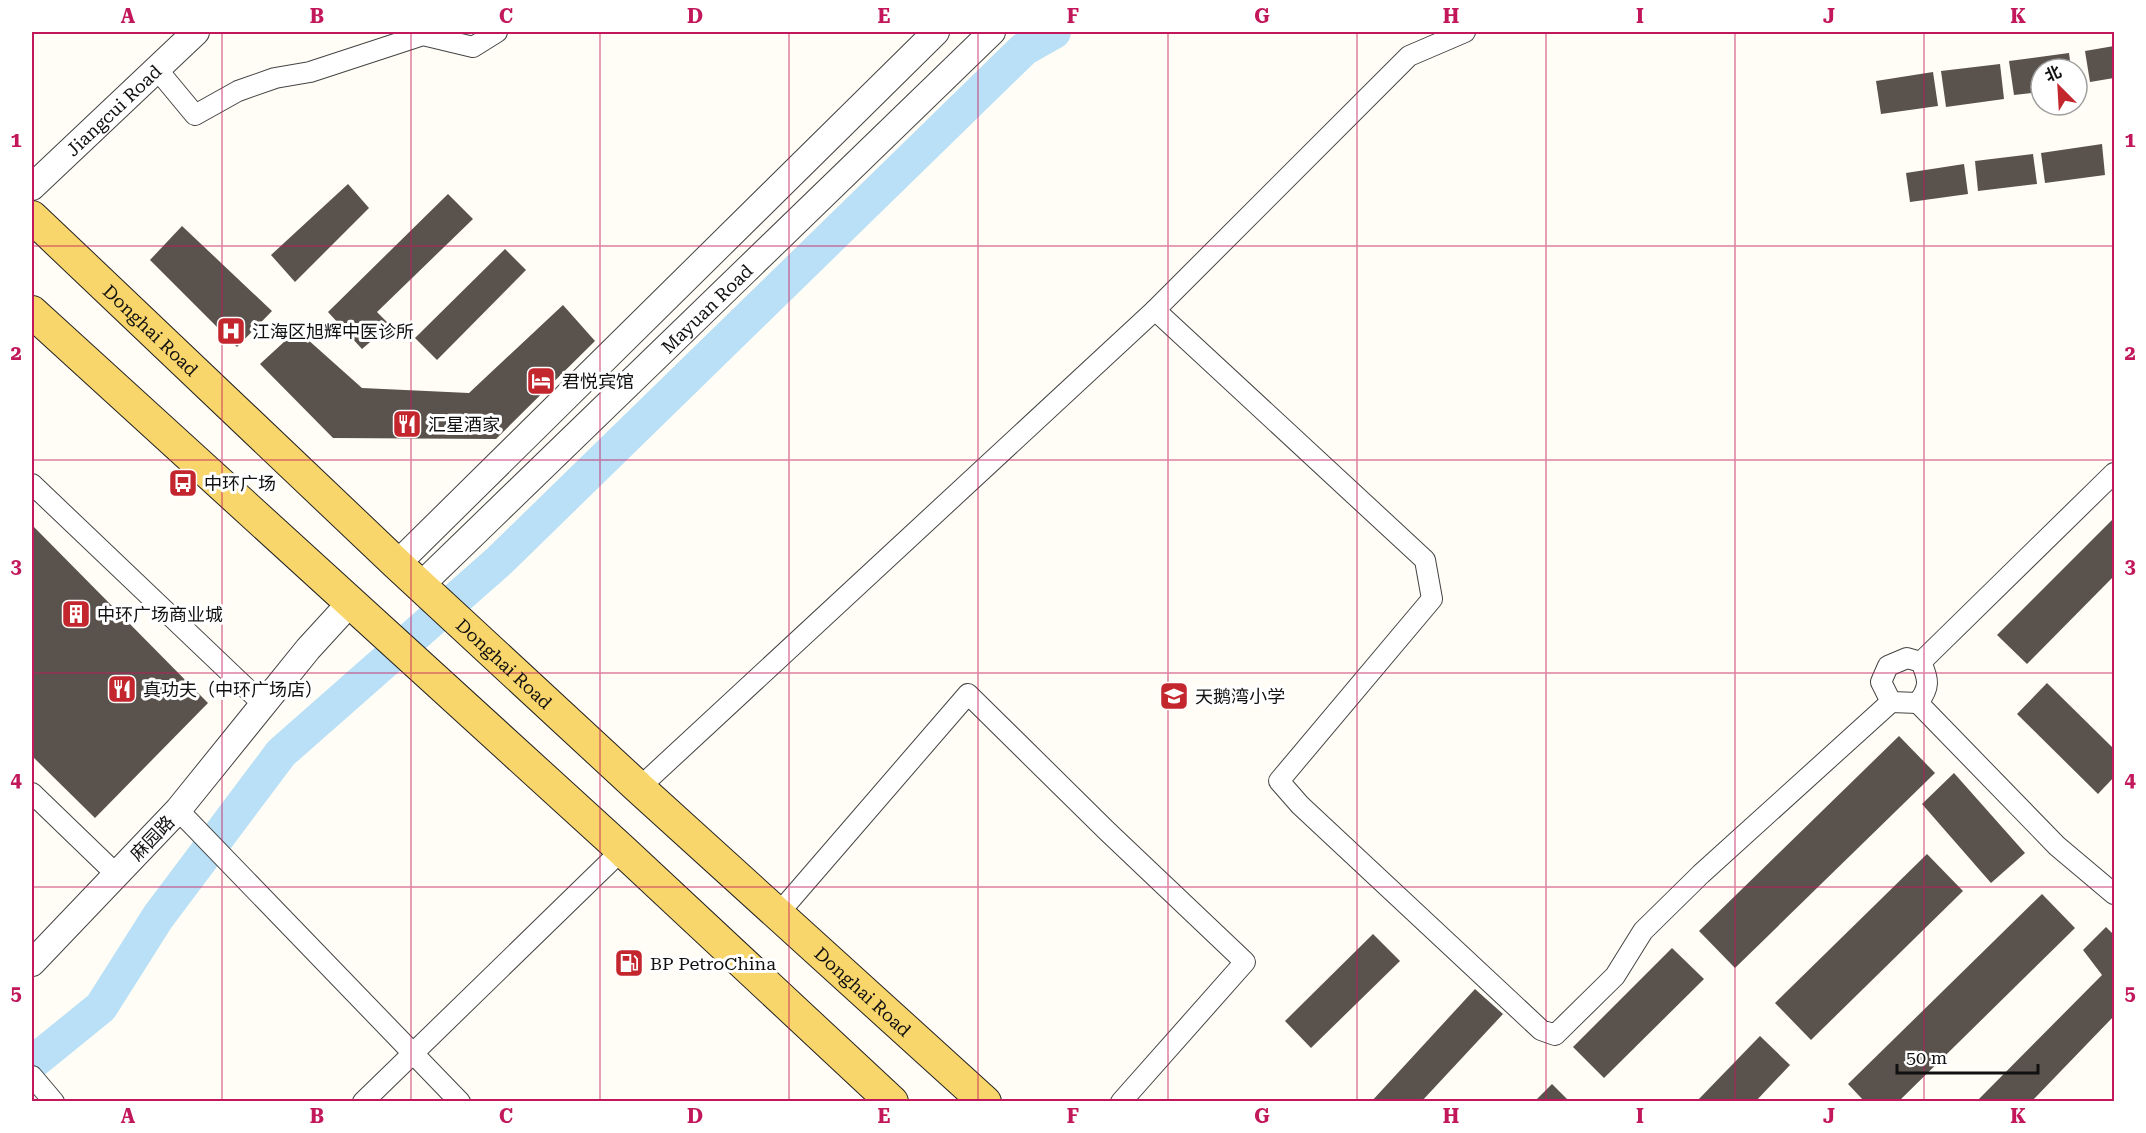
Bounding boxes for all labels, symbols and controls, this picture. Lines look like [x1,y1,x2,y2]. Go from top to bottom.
text: A [121,4,136,28]
text: B [310,4,324,28]
text: C [499,4,513,28]
text: D [687,4,703,28]
text: E [878,4,891,28]
text: F [1067,4,1079,28]
text: G [1254,4,1270,28]
text: H [1443,4,1459,28]
text: I [1636,4,1644,28]
text: J [1823,4,1835,28]
text: K [2010,4,2026,28]
north arrow [2029,57,2089,117]
street label: Jiangcui Road [62,60,166,160]
text: 北 [2042,62,2064,86]
text: 1 [10,128,22,152]
text: 1 [2124,128,2136,152]
street label: Mayuan Road [657,259,757,357]
street label: Donghai Road [99,280,203,380]
hospital icon: 江海区旭辉中医诊所 [215,315,247,347]
place label: 江海区旭辉中医诊所 [252,321,414,342]
text: 2 [10,341,22,365]
text: 2 [2124,341,2136,365]
hotel icon: 君悦宾馆 [525,365,557,397]
place label: 君悦宾馆 [562,371,634,392]
restaurant icon: 汇星酒家 [391,408,423,440]
place label: 汇星酒家 [428,414,500,435]
bus stop icon: 中环广场 [167,467,199,499]
place label: 中环广场 [204,473,276,494]
text: 3 [10,554,22,578]
text: 3 [2124,554,2136,578]
building icon: 中环广场商业城 [60,598,92,630]
place label: 中环广场商业城 [97,604,223,625]
street label: Donghai Road [452,614,557,713]
restaurant icon: 真功夫（中环广场店） [106,673,138,705]
place label: 真功夫（中环广场店） [143,679,323,700]
school or university icon: 天鹅湾小学 [1158,680,1190,712]
place label: 天鹅湾小学 [1195,686,1285,707]
text: 4 [10,768,22,792]
text: 4 [2124,768,2136,792]
street label: 麻园路 [126,811,178,865]
street label: Donghai Road [811,942,916,1041]
fuel station icon: BP PetroChina [613,947,645,979]
place label: BP PetroChina [650,953,776,974]
text: 5 [10,981,22,1005]
text: 5 [2124,981,2136,1005]
scale bar [1897,1037,2038,1075]
text: 50 m [1906,1047,1947,1068]
text: A [121,1104,136,1128]
text: B [310,1104,324,1128]
text: C [499,1104,513,1128]
text: D [687,1104,703,1128]
text: E [878,1104,891,1128]
text: F [1067,1104,1079,1128]
text: G [1254,1104,1270,1128]
text: H [1443,1104,1459,1128]
text: I [1636,1104,1644,1128]
text: J [1823,1104,1835,1128]
text: K [2010,1104,2026,1128]

